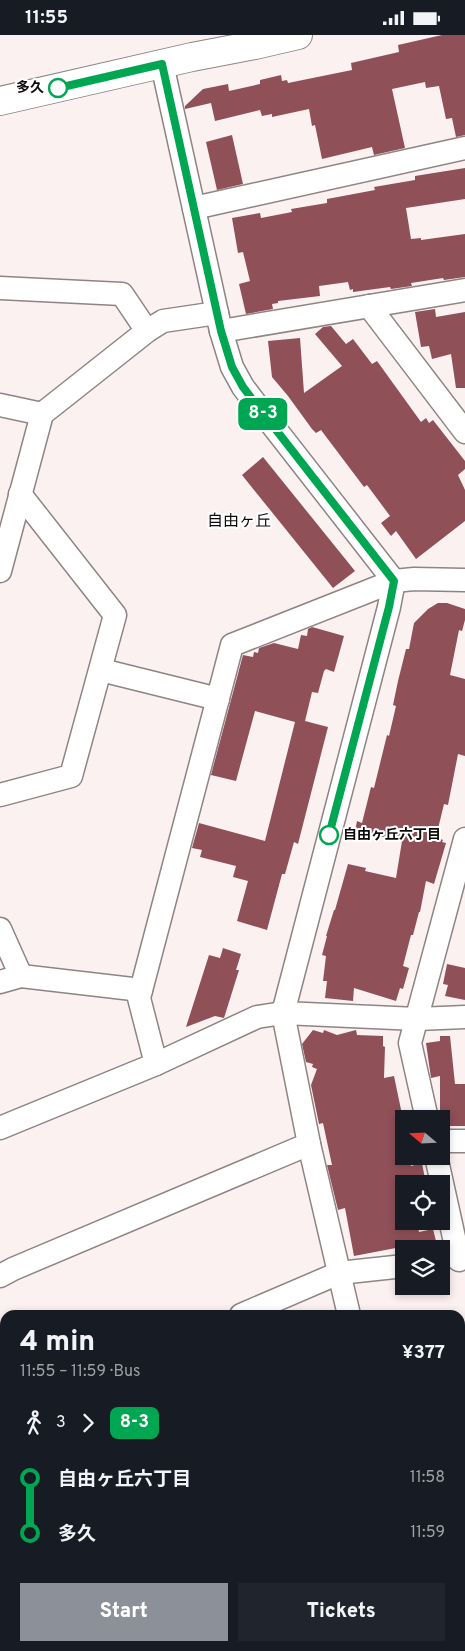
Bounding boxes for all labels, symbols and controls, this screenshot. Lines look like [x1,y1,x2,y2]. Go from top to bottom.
text: 11:55 [25,6,68,30]
marker: 多久 [48,78,68,98]
place label: 多久 [16,79,44,97]
line badge: 8-3 [234,398,292,430]
text: 8-3 [248,402,278,425]
district label: 自由ヶ丘 [207,512,271,532]
marker: 自由ヶ丘六丁目 [319,825,339,845]
place label: 自由ヶ丘六丁目 [343,827,441,844]
north arrow [395,1110,450,1165]
map controls [395,1110,450,1295]
button: locate [395,1175,450,1230]
button: layers [395,1240,450,1295]
text: 4 min [20,1325,95,1361]
text: ¥377 [402,1341,445,1365]
text: 11:55 – 11:59 · Bus [20,1362,140,1382]
icon: walk [20,1409,48,1437]
icon: forward [74,1409,102,1437]
text: 8-3 [120,1411,149,1434]
text: 3 [56,1413,66,1433]
text: 自由ヶ丘六丁目 [58,1468,191,1492]
text: 11:58 [410,1468,445,1488]
text: 多久 [58,1523,96,1547]
text: 11:59 [410,1523,445,1543]
button: Start [20,1583,228,1641]
button: Tickets [238,1583,445,1641]

